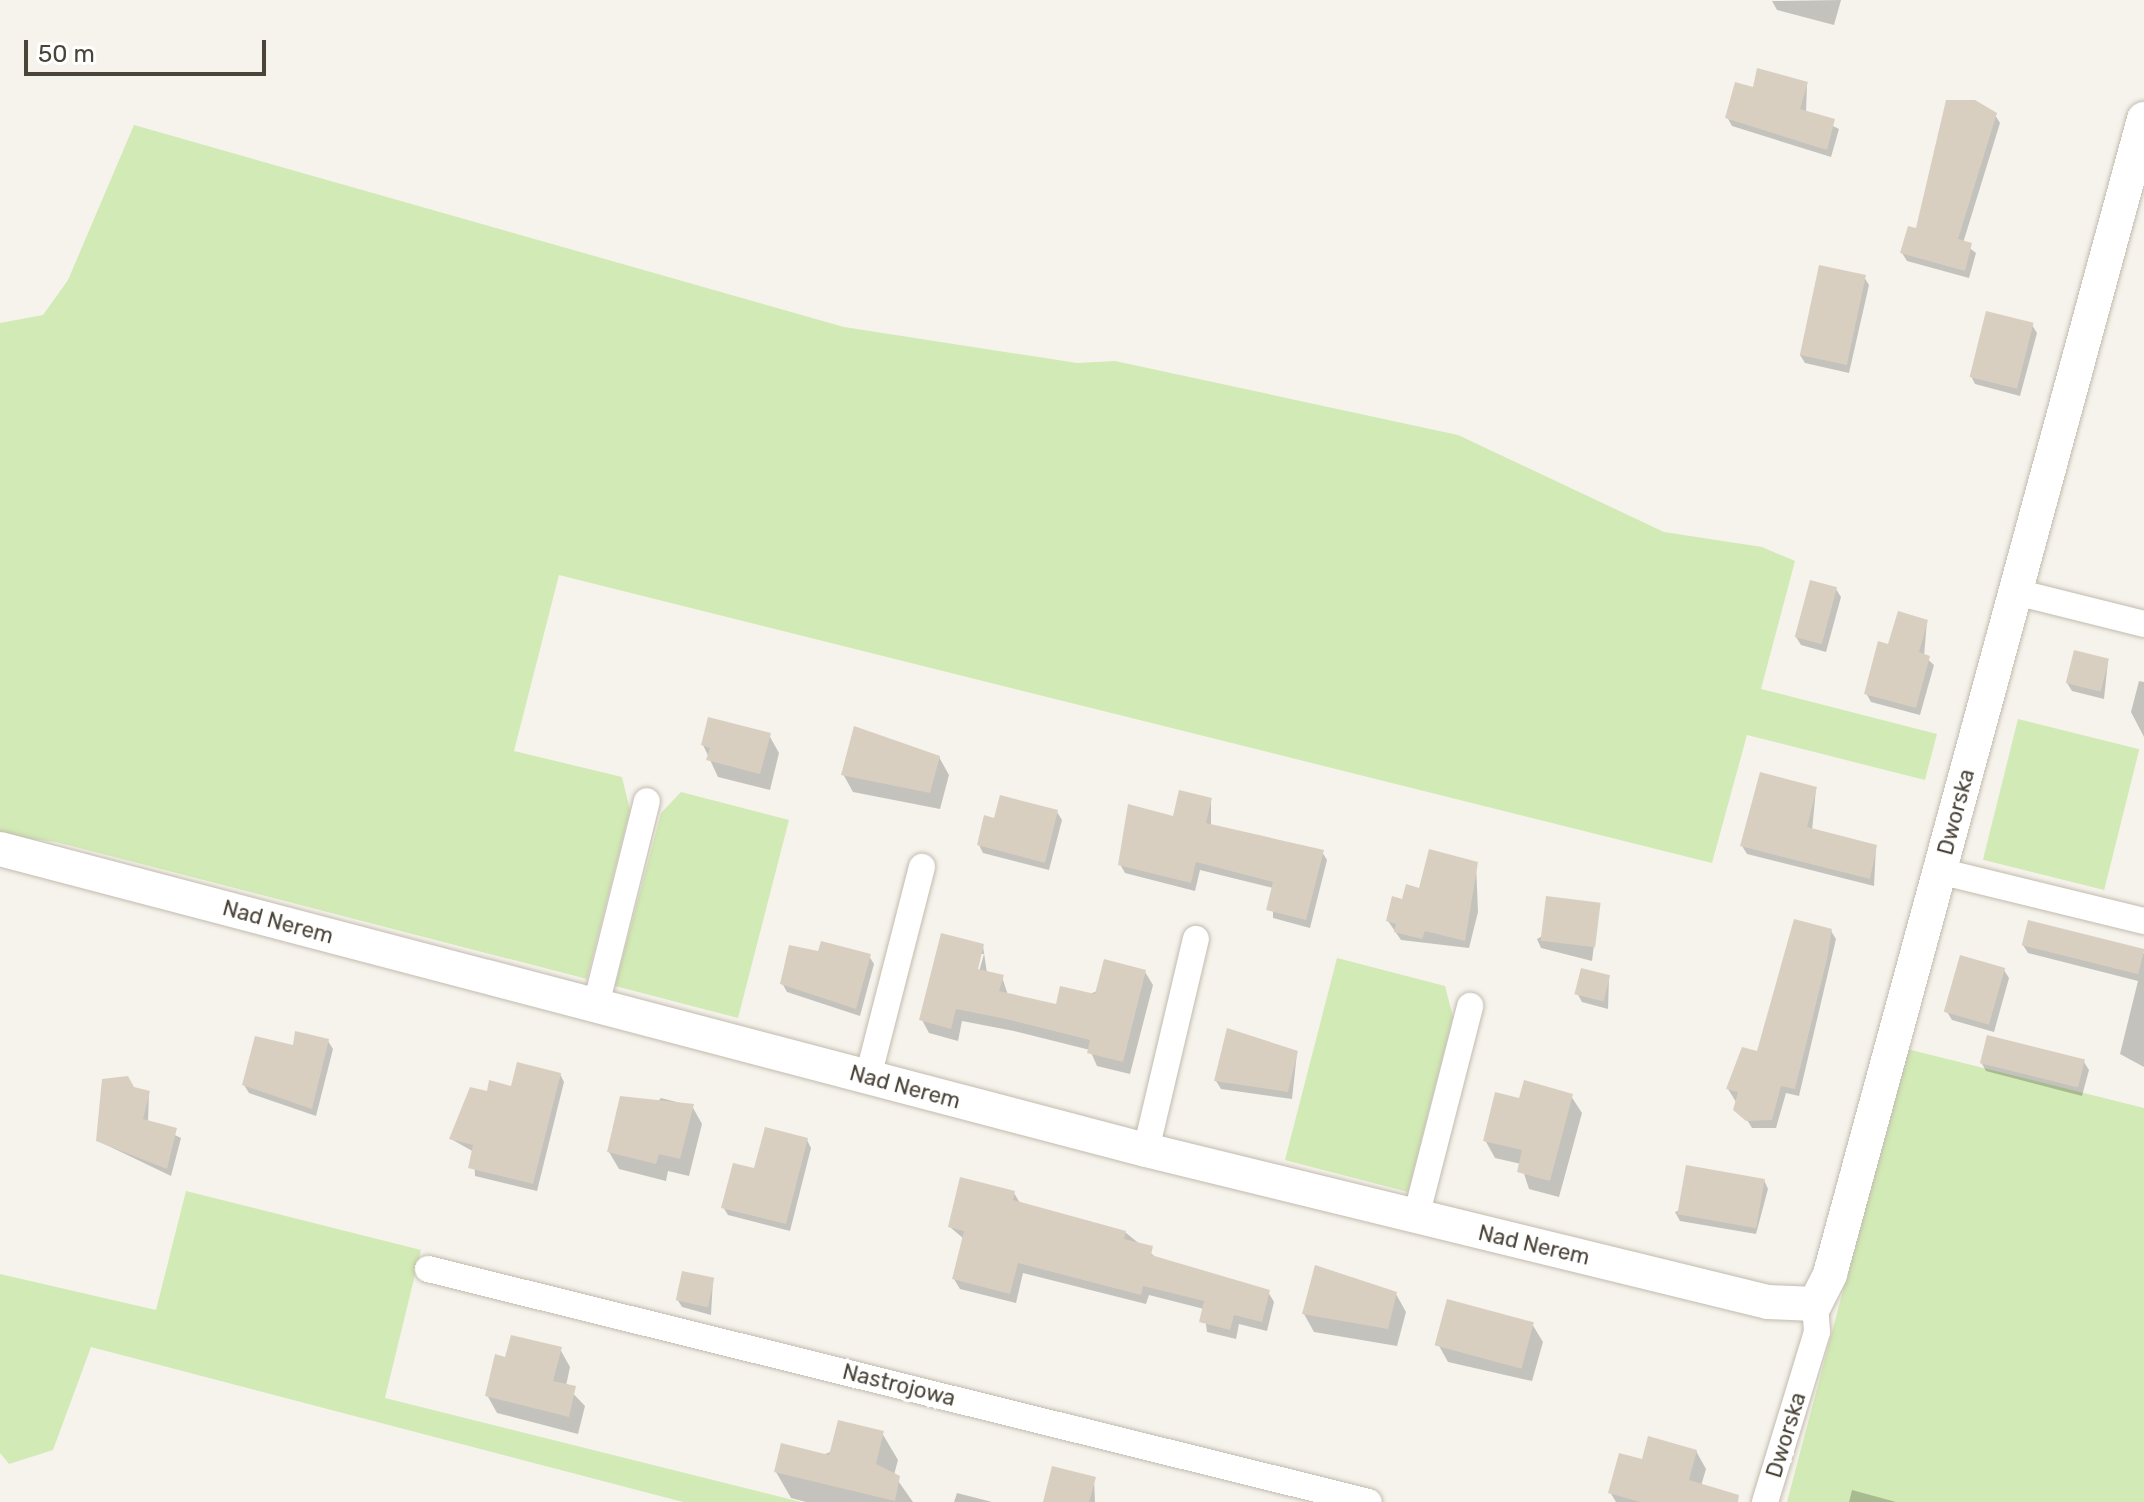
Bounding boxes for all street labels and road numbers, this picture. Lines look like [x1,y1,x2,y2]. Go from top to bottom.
street label: Dworska [1932,766,1980,858]
street label: Nad Nerem [220,895,336,949]
street label: Nad Nerem [847,1060,963,1114]
street label: Nad Nerem [1476,1219,1592,1271]
street label: Nastrojowa [840,1358,958,1412]
street label: Dworska [1761,1389,1811,1481]

